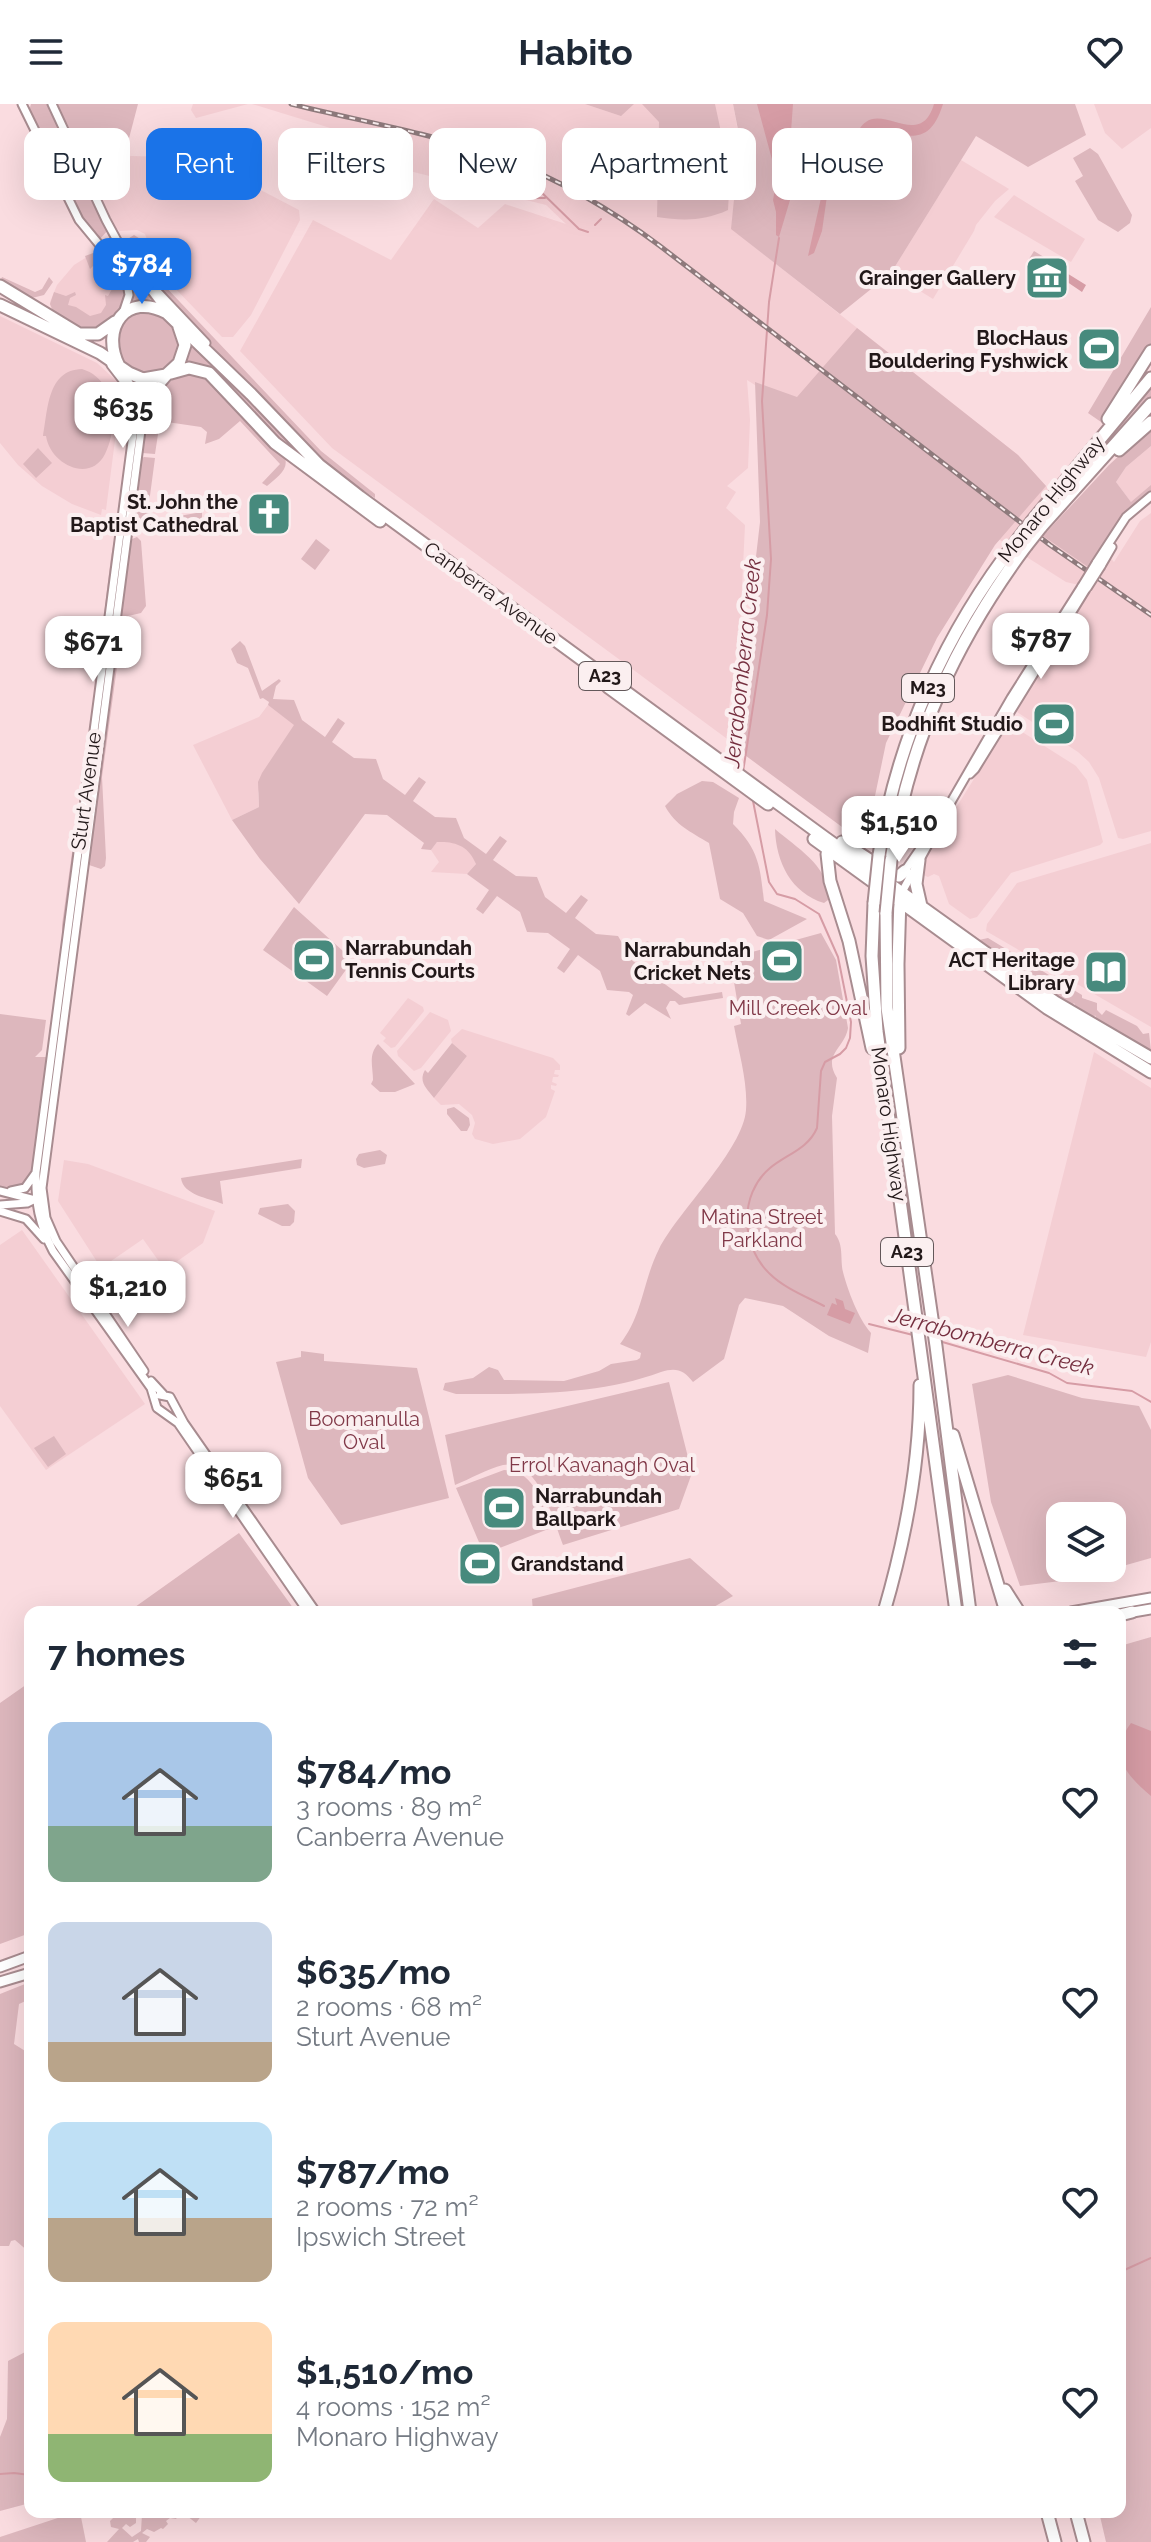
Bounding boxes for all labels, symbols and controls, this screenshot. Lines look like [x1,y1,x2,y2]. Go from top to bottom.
icon: menu [24,30,68,74]
icon: heart [1083,30,1127,74]
text: Habito [518,31,633,73]
chip: Buy [24,128,130,200]
chip: Rent [146,128,262,200]
chip: Filters [278,128,413,200]
chip: New [429,128,546,200]
chip: Apartment [562,128,756,200]
chip: House [772,128,912,200]
pin: $784 [95,238,189,306]
text: $784 [111,249,173,279]
museum icon: Grainger Gallery [1023,254,1071,302]
place label: Grainger Gallery [859,266,1016,290]
sports icon: BlocHaus Bouldering Fyshwick [1075,325,1123,373]
place label: BlocHaus Bouldering Fyshwick [868,326,1069,373]
pin: $635 [76,382,170,450]
text: $635 [92,393,154,423]
street label: Monaro Highway [993,431,1109,567]
place label: St. John the Baptist Cathedral [70,490,239,537]
church icon: St. John the Baptist Cathedral [245,490,293,538]
street label: Canberra Avenue [419,536,563,650]
water label: Jerrabomberra Creek [718,557,766,770]
pin: $787 [994,613,1088,681]
pin: $671 [46,616,140,684]
text: $787 [1010,624,1072,654]
text: $671 [63,627,123,657]
road number: A23 [579,662,631,690]
road number: M23 [902,674,954,702]
sports icon: Bodhifit Studio [1030,700,1078,748]
place label: Bodhifit Studio [881,712,1023,736]
street label: Sturt Avenue [66,730,106,852]
pin: $1,510 [834,796,964,864]
text: $1,510 [860,807,938,837]
sports icon: Narrabundah Tennis Courts [290,936,338,984]
place label: Narrabundah Tennis Courts [345,936,475,983]
sports icon: Narrabundah Cricket Nets [758,937,806,985]
place label: Narrabundah Cricket Nets [624,938,751,985]
place label: ACT Heritage Library [948,948,1075,995]
library icon: ACT Heritage Library [1082,948,1130,996]
park label: Mill Creek Oval [729,996,868,1020]
street label: Monaro Highway [866,1045,912,1203]
park label: Matina Street Parkland [701,1205,824,1252]
road number: A23 [881,1238,933,1266]
pin: $1,210 [63,1261,193,1329]
text: $1,210 [89,1272,167,1302]
water label: Jerrabomberra Creek [886,1301,1097,1381]
park label: Boomanulla Oval [308,1407,420,1454]
pin: $651 [186,1452,280,1520]
park label: Errol Kavanagh Oval [509,1453,695,1477]
text: $651 [203,1463,263,1493]
sports icon: Narrabundah Ballpark [480,1484,528,1532]
place label: Narrabundah Ballpark [535,1484,662,1531]
map controls [1046,1502,1126,1582]
button: layers [1046,1502,1126,1582]
sports icon: Grandstand [456,1540,504,1588]
place label: Grandstand [511,1552,624,1576]
icon: filters [1058,1632,1102,1676]
text: 7 homes [48,1634,185,1674]
text: $784/mo [296,1752,451,1792]
icon: home [112,1754,208,1850]
icon: heart [1058,1780,1102,1824]
text: 3 rooms · 89 m² [296,1792,482,1822]
text: Canberra Avenue [296,1822,504,1852]
text: $635/mo [296,1952,451,1992]
icon: home [112,1954,208,2050]
icon: heart [1058,1980,1102,2024]
text: 2 rooms · 68 m² [296,1992,482,2022]
text: Sturt Avenue [296,2022,451,2052]
text: $787/mo [296,2152,449,2192]
icon: home [112,2154,208,2250]
icon: heart [1058,2180,1102,2224]
text: 2 rooms · 72 m² [296,2192,479,2222]
text: Ipswich Street [296,2222,466,2252]
text: $1,510/mo [296,2352,473,2392]
icon: home [112,2354,208,2450]
icon: heart [1058,2380,1102,2424]
text: 4 rooms · 152 m² [296,2392,491,2422]
text: Monaro Highway [296,2422,499,2452]

